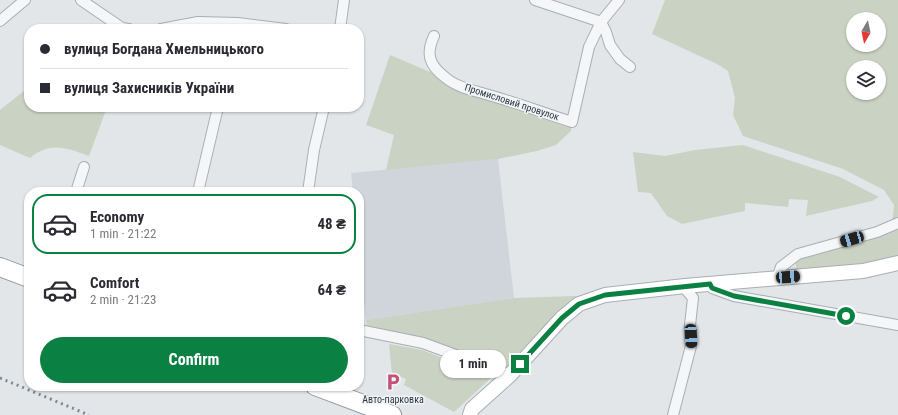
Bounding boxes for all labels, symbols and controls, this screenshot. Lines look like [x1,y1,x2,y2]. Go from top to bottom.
north arrow [846,12,886,52]
map controls [846,12,886,100]
text: вулиця Богдана Хмельницького [64,40,264,58]
button: layers [846,60,886,100]
text: вулиця Захисників України [64,79,234,97]
street label: Промисловий провулок [463,81,561,123]
icon: car [42,206,78,242]
text: Economy [90,208,144,226]
text: 48 ₴ [317,215,346,233]
text: 1 min · 21:22 [90,226,156,241]
car [839,230,865,248]
car [776,270,800,284]
icon: car [42,272,78,308]
text: Comfort [90,274,139,292]
text: 64 ₴ [317,281,346,299]
text: 2 min · 21:23 [90,292,156,307]
route start [837,307,855,325]
car [684,324,698,348]
button: Confirm [40,337,348,383]
callout: 1 min [440,350,506,378]
route end [511,355,529,373]
text: 1 min [459,356,487,371]
parking icon: Авто-парковка [383,372,403,392]
place label: Авто-парковка [362,394,424,405]

